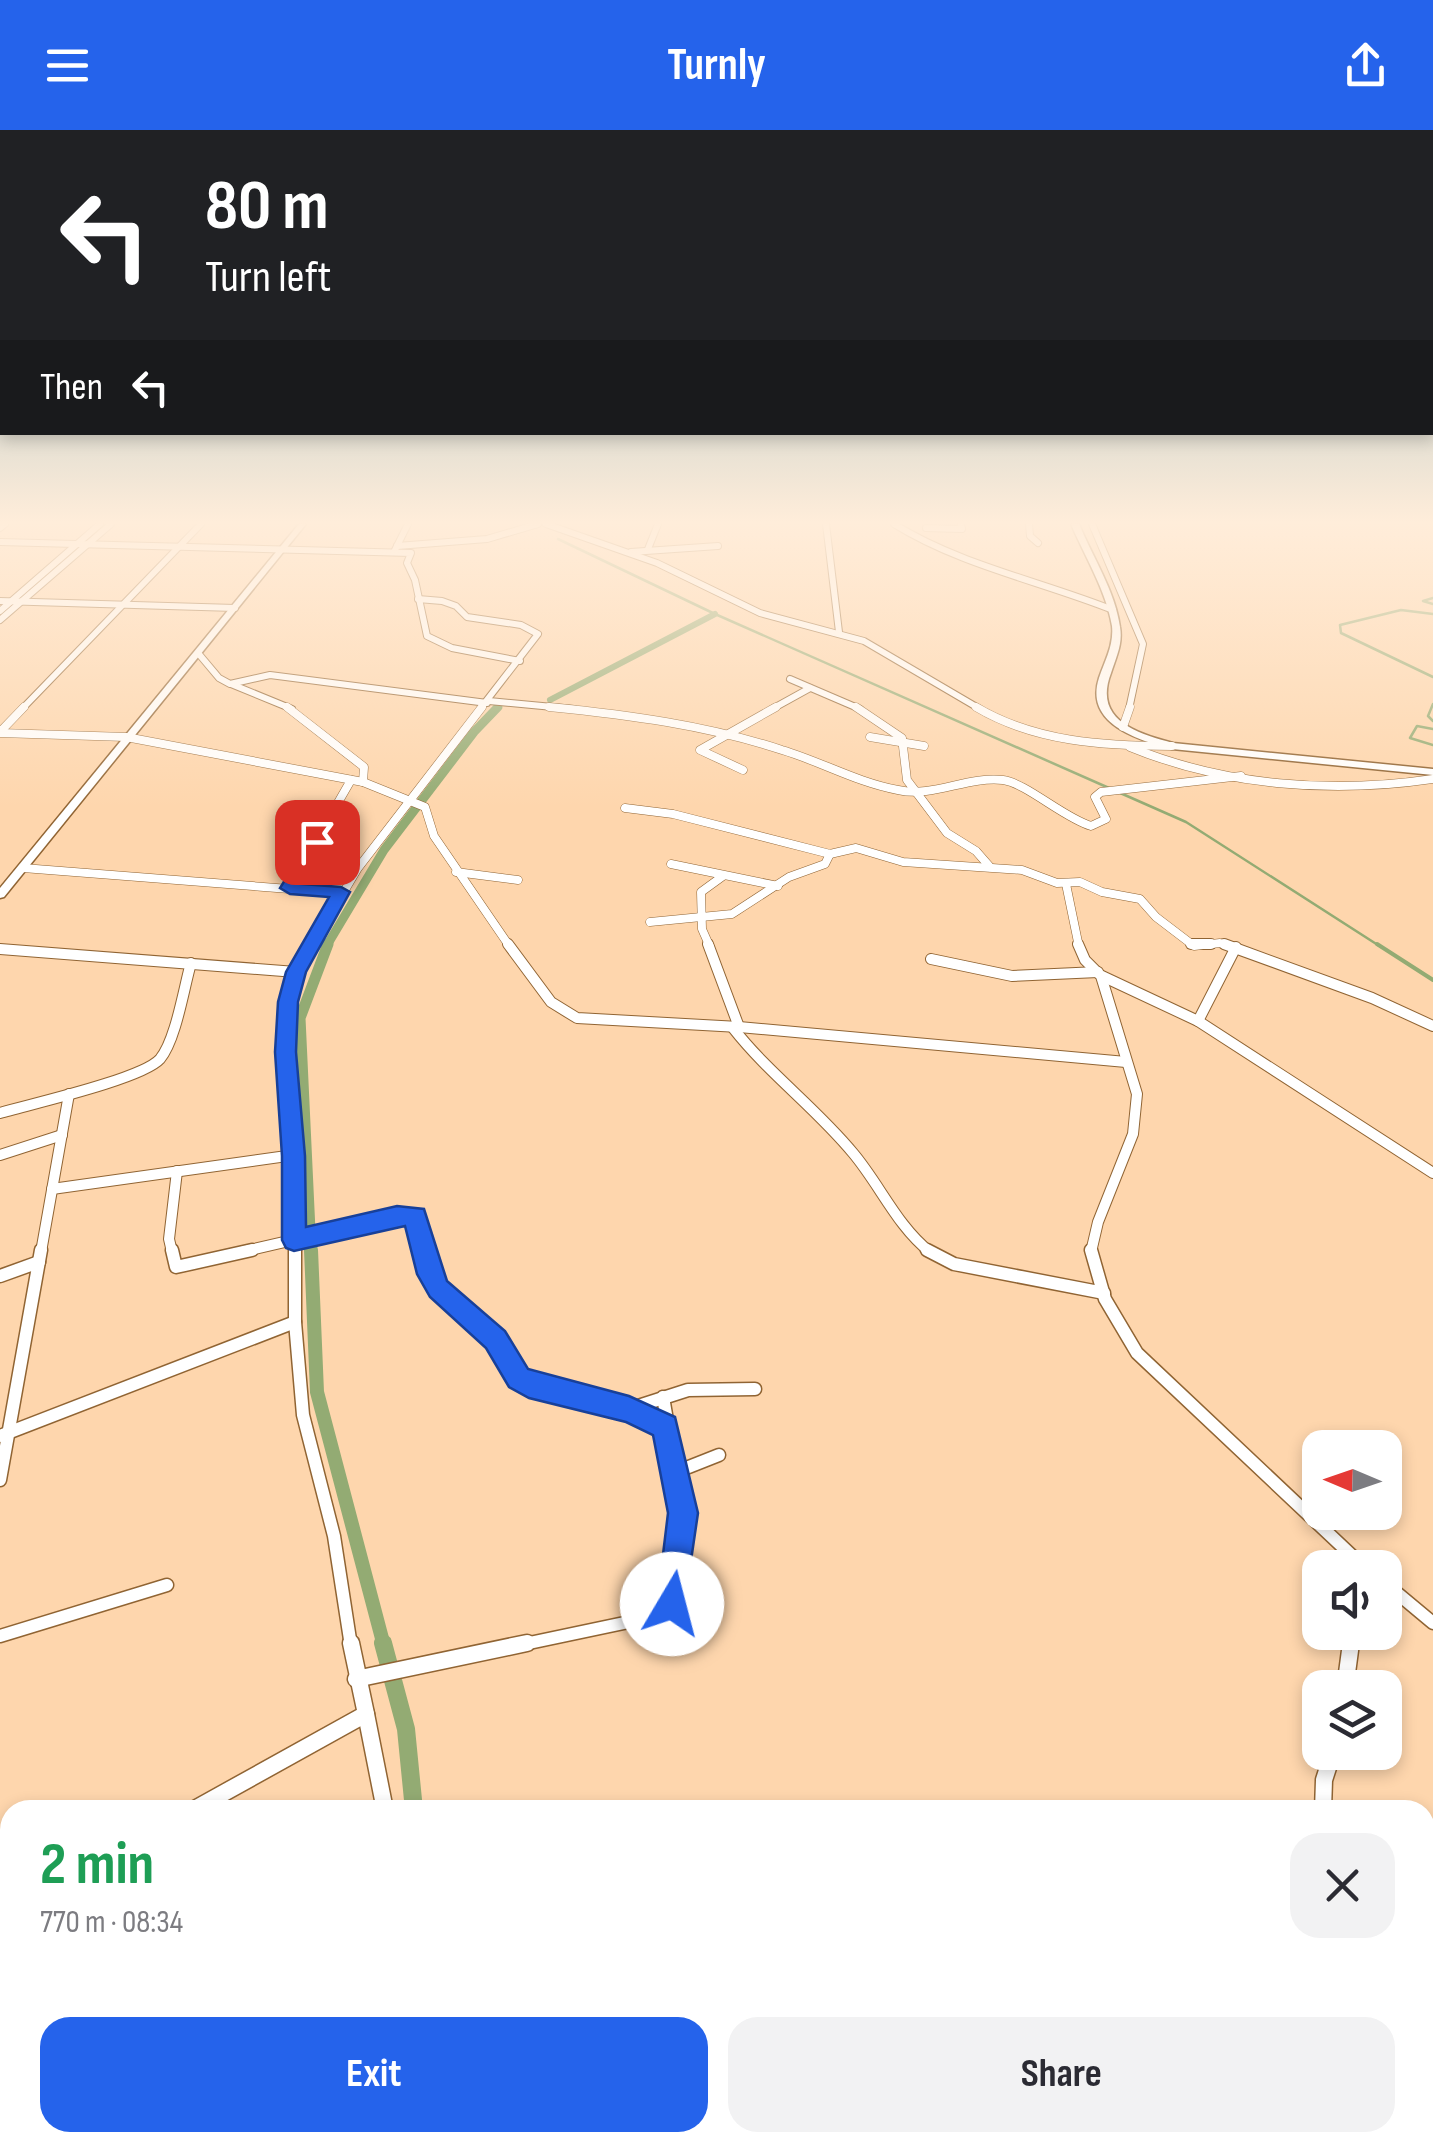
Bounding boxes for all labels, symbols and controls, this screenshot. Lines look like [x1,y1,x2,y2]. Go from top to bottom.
icon: menu [40,38,95,93]
text: Turnly [667,38,766,93]
icon: share [1338,38,1393,93]
text: 80 m [205,165,329,249]
icon: left [40,170,170,300]
text: Turn left [205,250,331,305]
icon: left [123,360,178,415]
text: Then [40,365,103,410]
pin [275,800,360,885]
icon: arrive [290,815,345,870]
north arrow [1302,1430,1402,1530]
map controls [1302,1430,1402,1770]
button: sound [1302,1550,1402,1650]
position arrow [620,1552,724,1656]
button: layers [1302,1670,1402,1770]
text: 2 min [40,1829,154,1901]
button: close [1290,1833,1395,1938]
text: 770 m · 08:34 [40,1903,183,1942]
button: Exit [40,2017,708,2132]
button: Share [728,2017,1395,2132]

